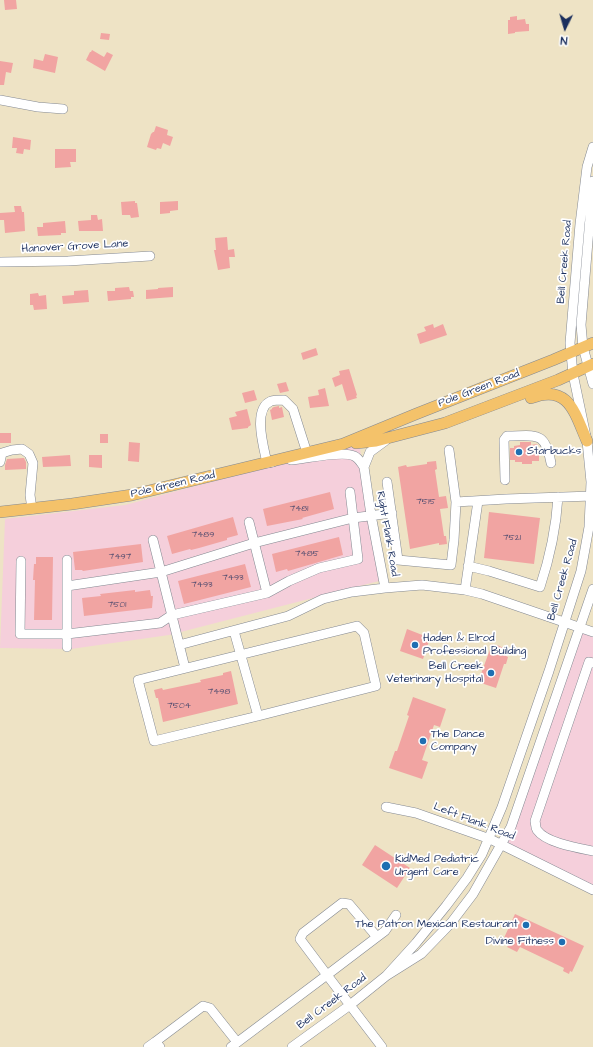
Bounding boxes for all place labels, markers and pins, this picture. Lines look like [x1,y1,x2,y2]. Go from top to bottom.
place label: Starbucks [527,445,581,459]
marker: Starbucks [514,447,524,457]
place label: Haden & Elrod Professional Building [423,632,526,658]
marker: Haden & Elrod Professional Building [410,640,420,650]
place label: Bell Creek Veterinary Hospital [386,660,483,686]
marker: Bell Creek Veterinary Hospital [486,668,496,678]
place label: The Dance Company [431,728,485,754]
marker: The Dance Company [418,736,428,746]
place label: KidMed Pediatric Urgent Care [395,853,479,879]
marker: KidMed Pediatric Urgent Care [380,860,392,872]
place label: The Patron Mexican Restaurant [355,918,518,932]
marker: The Patron Mexican Restaurant [521,920,531,930]
place label: Divine Fitness [486,935,554,949]
marker: Divine Fitness [557,937,567,947]

